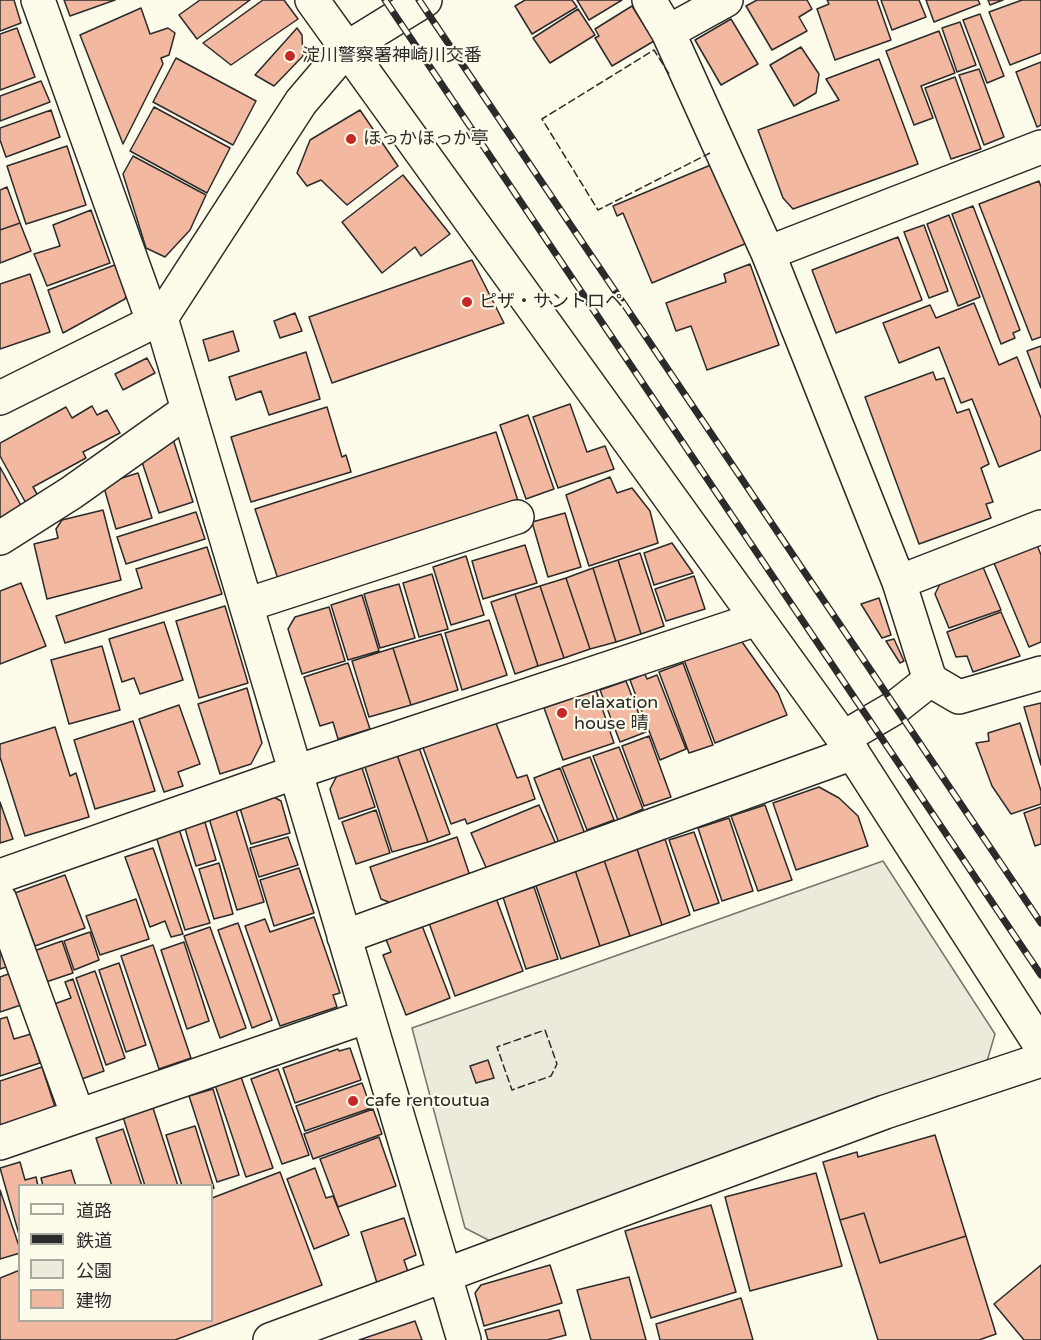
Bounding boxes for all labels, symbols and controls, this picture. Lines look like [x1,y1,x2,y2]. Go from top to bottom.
place label: 淀川警察署神崎川交番 [302,45,482,67]
marker: 淀川警察署神崎川交番 [283,49,297,63]
place label: ほっかほっか亭 [363,128,489,150]
marker: ほっかほっか亭 [344,132,358,146]
place label: ピザ・サントロペ [479,291,623,313]
marker: ピザ・サントロペ [460,295,474,309]
place label: relaxation house 晴 [574,692,658,734]
marker: relaxation house 晴 [555,706,569,720]
place label: cafe rentoutua [365,1090,490,1112]
marker: cafe rentoutua [346,1094,360,1108]
legend [18,1184,213,1322]
text: 道路 [76,1200,112,1222]
text: 鉄道 [76,1230,112,1252]
text: 公園 [76,1260,112,1282]
text: 建物 [76,1290,112,1312]

